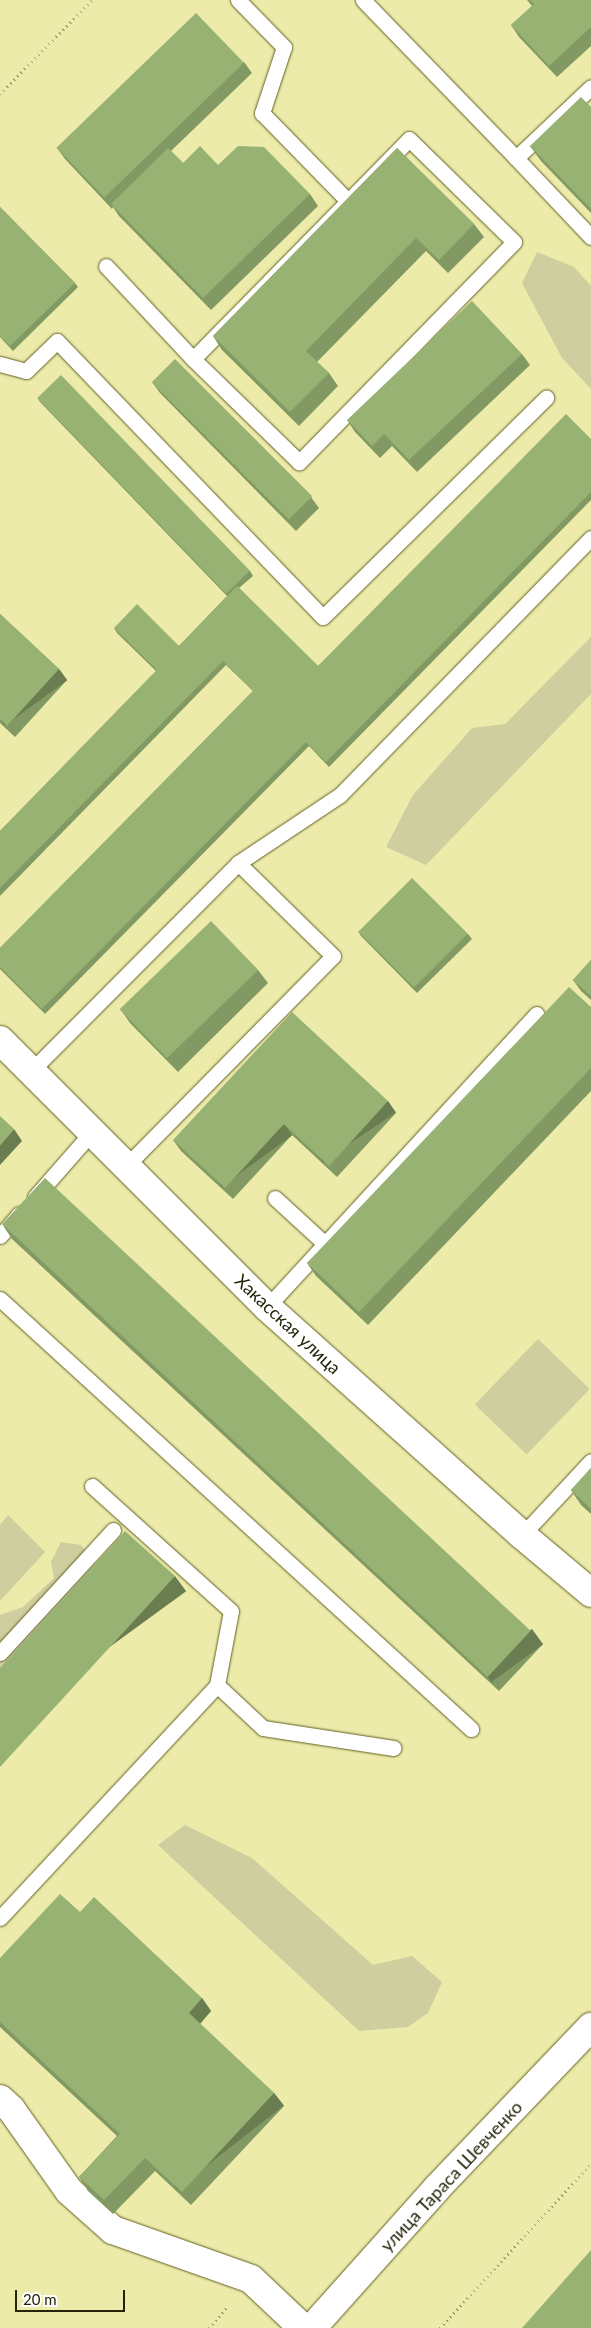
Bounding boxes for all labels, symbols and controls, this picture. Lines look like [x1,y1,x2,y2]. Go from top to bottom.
street label: Хакасская улица [231,1269,345,1379]
street label: улица Тараса Шевченко [376,2096,526,2256]
scale bar [18,2280,128,2312]
text: 20 m [23,2290,57,2308]

